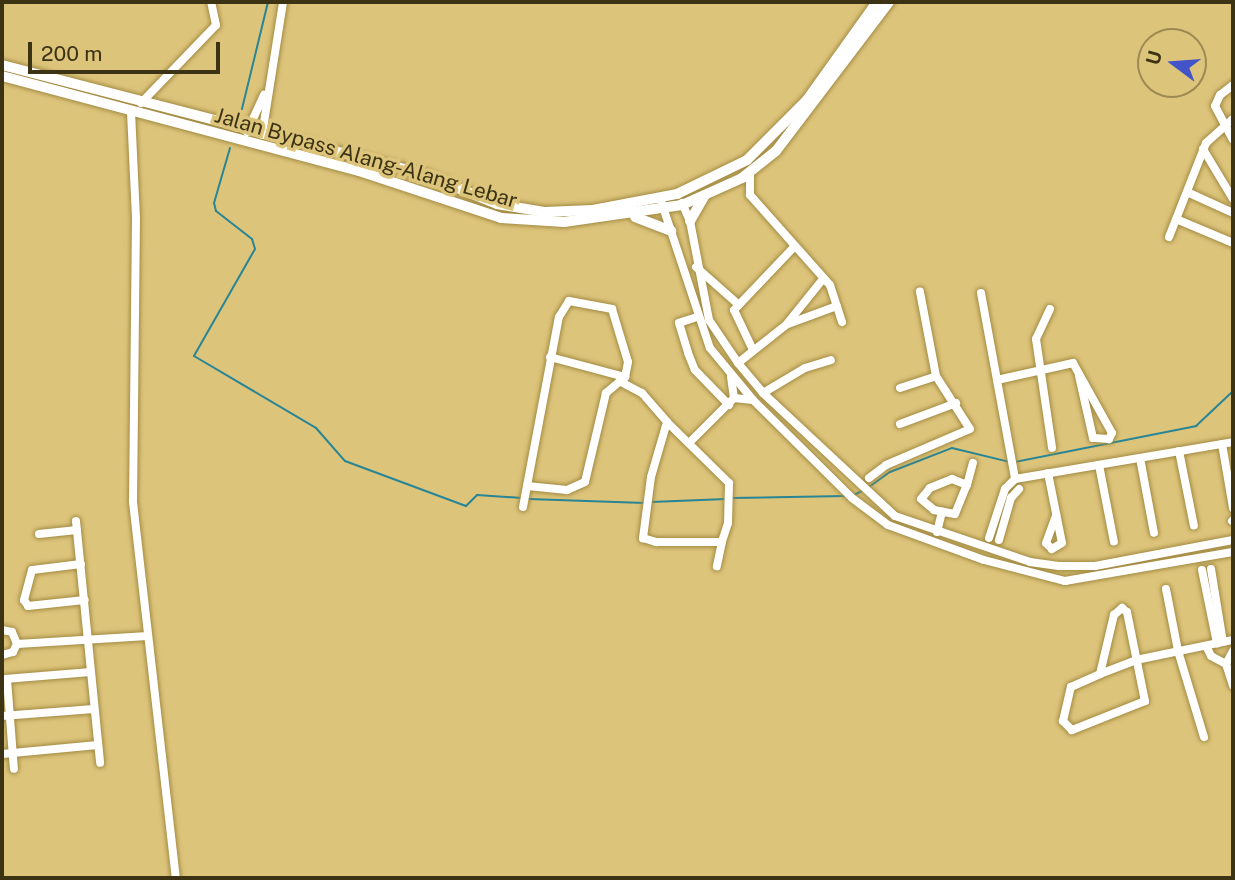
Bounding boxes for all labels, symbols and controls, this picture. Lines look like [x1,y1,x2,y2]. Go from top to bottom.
scale bar [32,28,224,72]
north arrow [1137,28,1207,98]
text: 200 m [41,41,102,66]
text: U [1141,48,1166,67]
street label: Jalan Bypass Alang-Alang Lebar [212,103,520,213]

